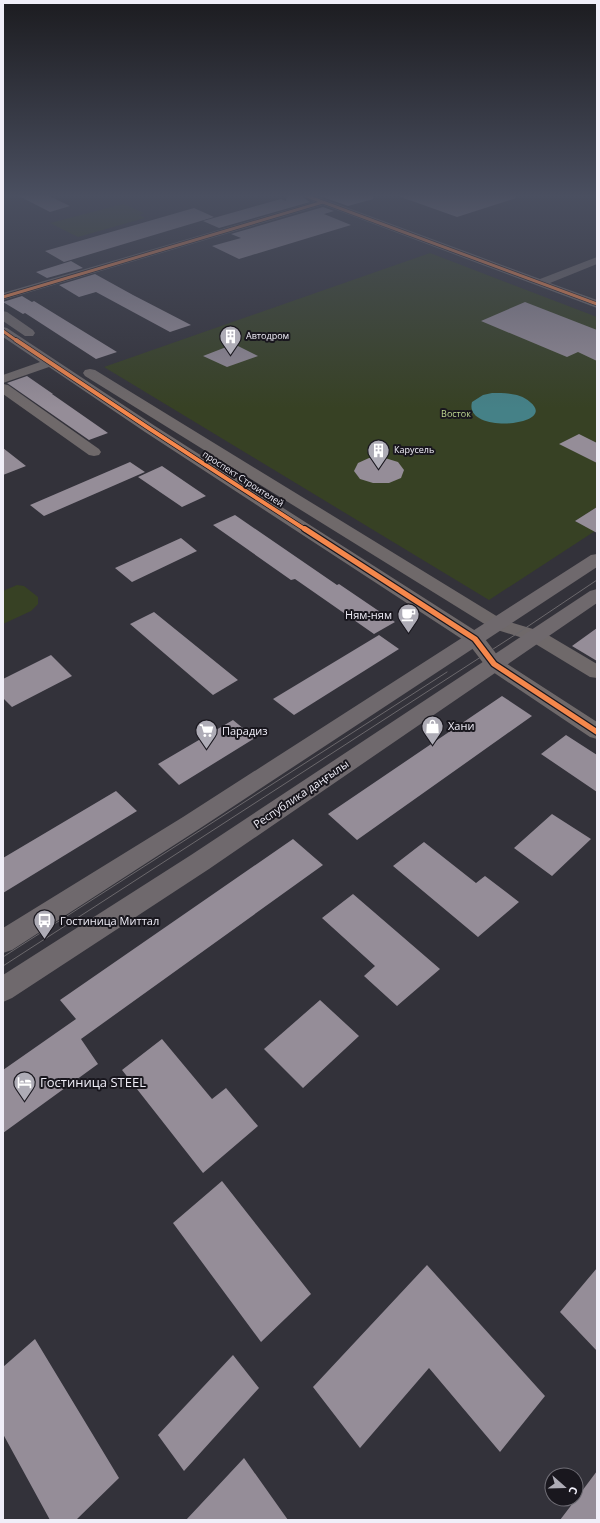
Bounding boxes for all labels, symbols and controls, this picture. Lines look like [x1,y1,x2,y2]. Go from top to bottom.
building icon: Автодром [217,323,243,356]
place label: Автодром [246,329,289,342]
park label: Восток [441,407,471,420]
building icon: Карусель [366,437,392,470]
place label: Карусель [394,443,434,456]
street label: проспект Строителей [200,447,286,510]
cafe icon: Ням-ням [395,602,421,635]
place label: Ням-ням [345,607,392,622]
shop icon: Хани [420,713,446,746]
supermarket icon: Парадиз [194,718,220,751]
place label: Хани [448,718,474,733]
place label: Парадиз [222,723,268,738]
street label: Республика даңғылы [250,756,352,831]
bus stop icon: Гостиница Миттал [31,908,57,941]
place label: Гостиница Миттал [60,913,159,928]
hotel icon: Гостиница STEEL [12,1069,38,1102]
place label: Гостиница STEEL [40,1073,146,1091]
north arrow [544,1467,584,1507]
text: С [566,1485,582,1496]

